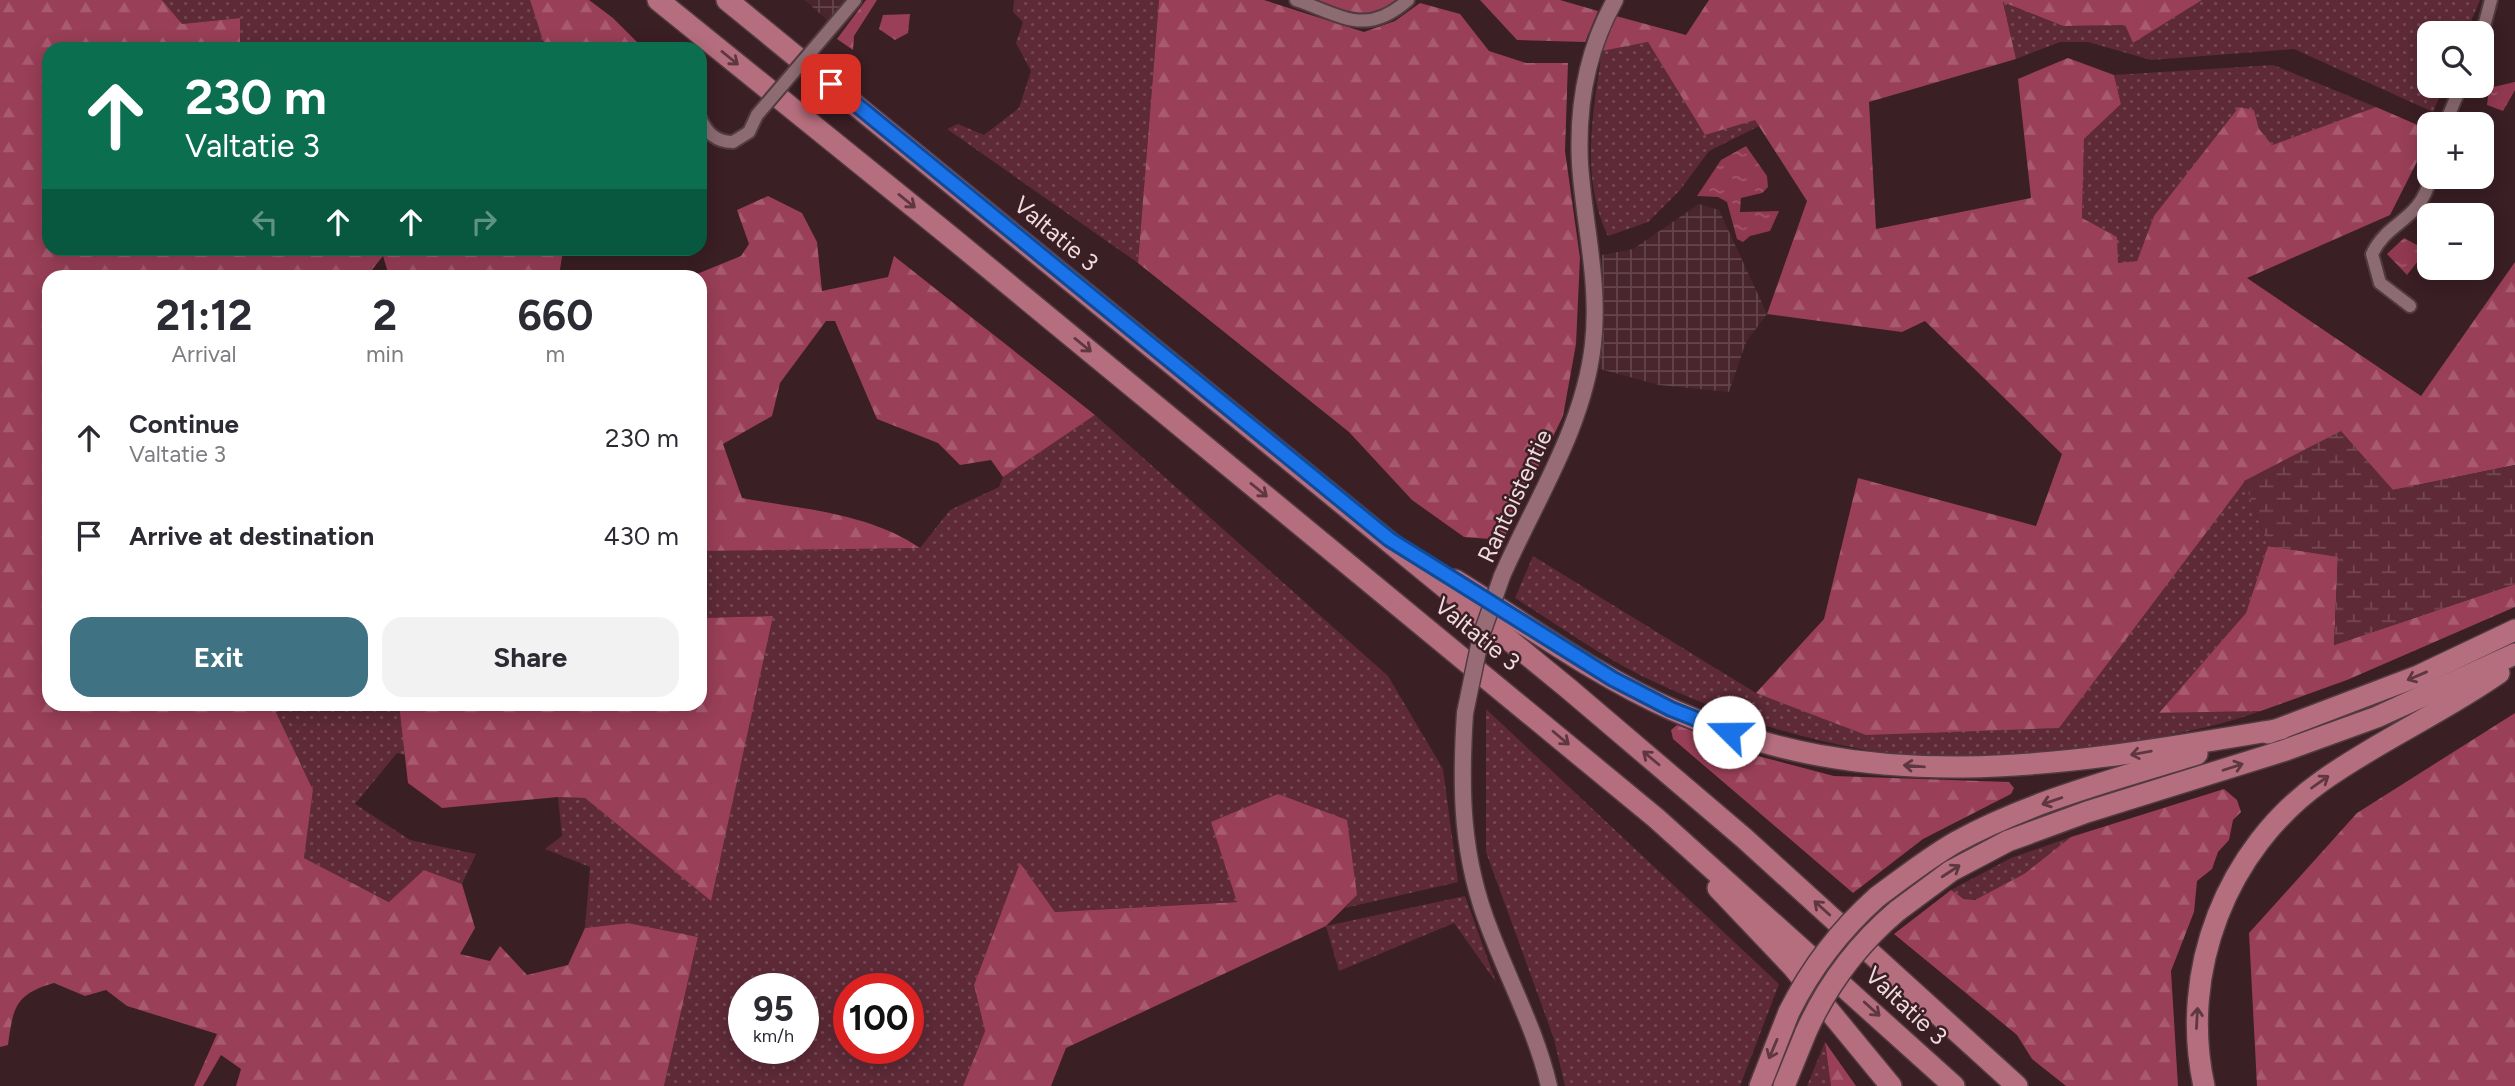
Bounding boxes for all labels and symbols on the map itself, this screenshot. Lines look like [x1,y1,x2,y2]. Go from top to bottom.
one-way arrow [721,51,739,66]
pin [801,54,861,114]
street label: Valtatie 3 [1008,190,1104,277]
one-way arrow [898,194,916,209]
one-way arrow [1074,338,1092,353]
street label: Rantoistentie [1471,425,1558,567]
one-way arrow [1250,482,1268,497]
street label: Valtatie 3 [1429,591,1526,677]
one-way arrow [2407,671,2429,684]
position arrow [1692,695,1766,769]
one-way arrow [1552,730,1570,746]
one-way arrow [2130,746,2153,760]
one-way arrow [1642,750,1660,766]
one-way arrow [1904,760,1926,773]
one-way arrow [2222,760,2244,773]
one-way arrow [2310,775,2329,790]
one-way arrow [2041,795,2063,808]
one-way arrow [1941,864,1961,878]
one-way arrow [1813,900,1831,916]
street label: Valtatie 3 [1859,961,1953,1051]
speed limit sign: 100 [833,973,924,1064]
one-way arrow [1863,1001,1880,1018]
one-way arrow [2191,1008,2204,1030]
one-way arrow [1766,1037,1779,1059]

